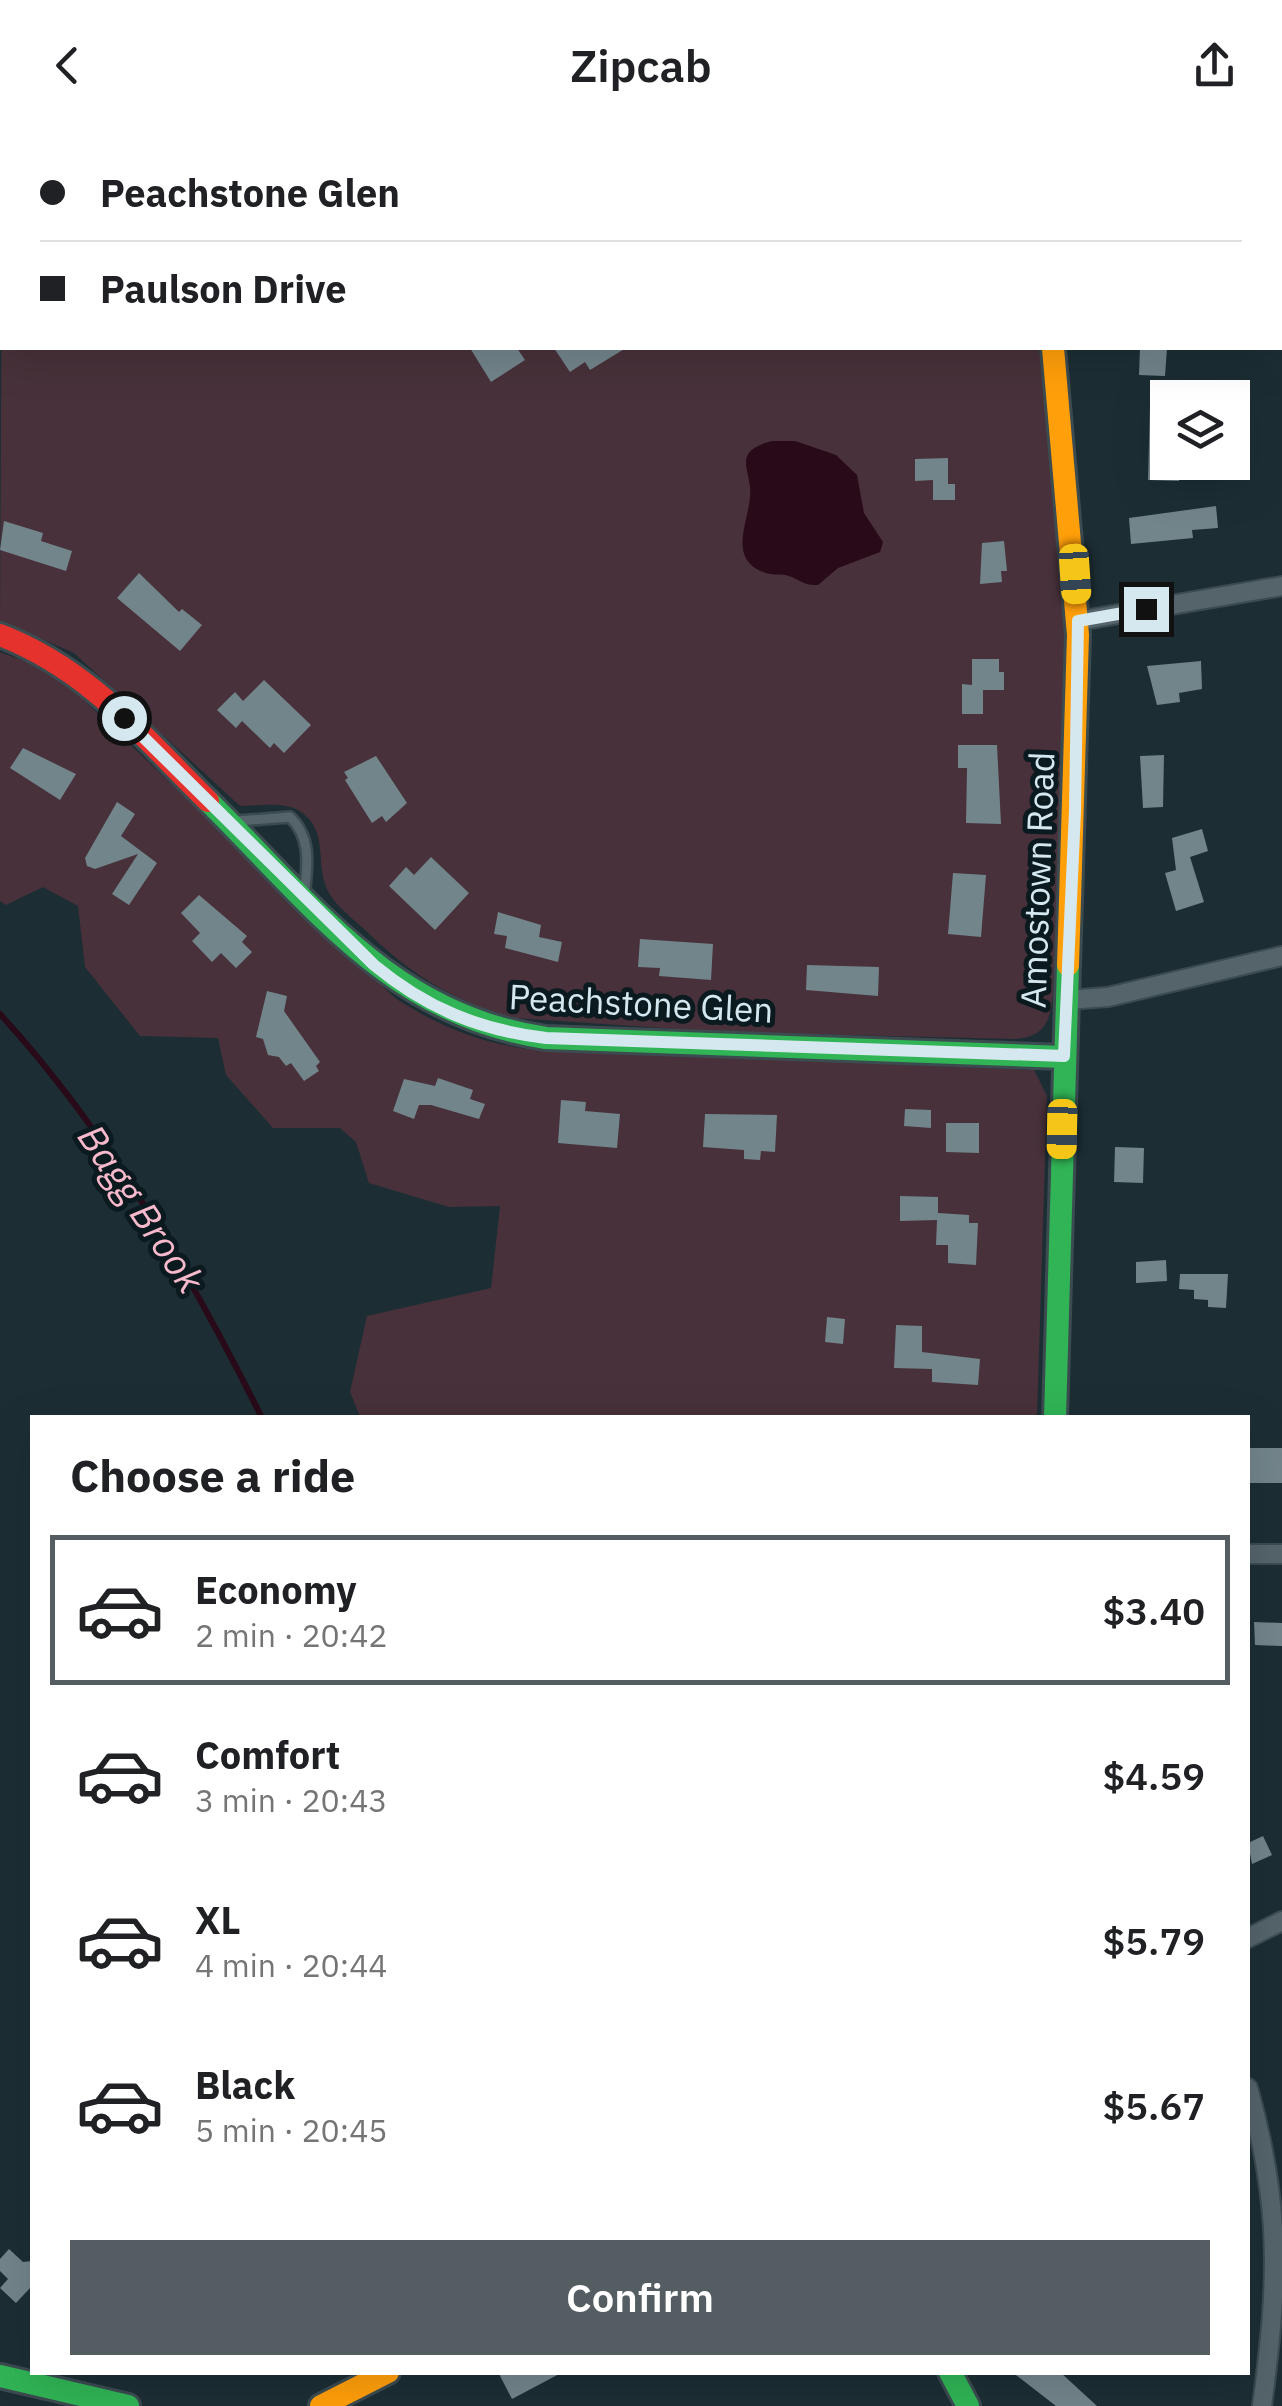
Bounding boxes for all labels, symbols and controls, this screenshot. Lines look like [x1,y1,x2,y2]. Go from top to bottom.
text: Zipcab [570,36,712,94]
icon: back [40,38,95,93]
icon: share [1187,38,1242,93]
text: Peachstone Glen [100,168,400,217]
text: Paulson Drive [100,264,347,313]
map controls [1150,380,1250,480]
button: layers [1150,380,1250,480]
car [1058,543,1092,605]
route end [1124,587,1169,632]
route start [102,696,147,741]
street label: Amostown Road [1010,751,1064,1009]
street label: Peachstone Glen [508,973,774,1033]
car [1046,1099,1078,1159]
water label: Bagg Brook [68,1115,217,1303]
text: Choose a ride [70,1446,355,1504]
icon: car [75,1565,165,1655]
text: Economy [195,1565,357,1614]
text: $3.40 [1102,1586,1205,1635]
text: 2 min · 20:42 [195,1614,388,1656]
icon: car [75,1730,165,1820]
text: Comfort [195,1730,340,1779]
text: $4.59 [1102,1751,1205,1800]
text: 3 min · 20:43 [195,1779,388,1821]
icon: car [75,1895,165,1985]
text: XL [195,1895,241,1944]
text: $5.79 [1102,1916,1205,1965]
text: 4 min · 20:44 [195,1944,388,1986]
icon: car [75,2060,165,2150]
text: Black [195,2060,295,2109]
text: $5.67 [1102,2081,1205,2130]
text: 5 min · 20:45 [195,2109,388,2151]
button: Confirm [70,2240,1210,2355]

